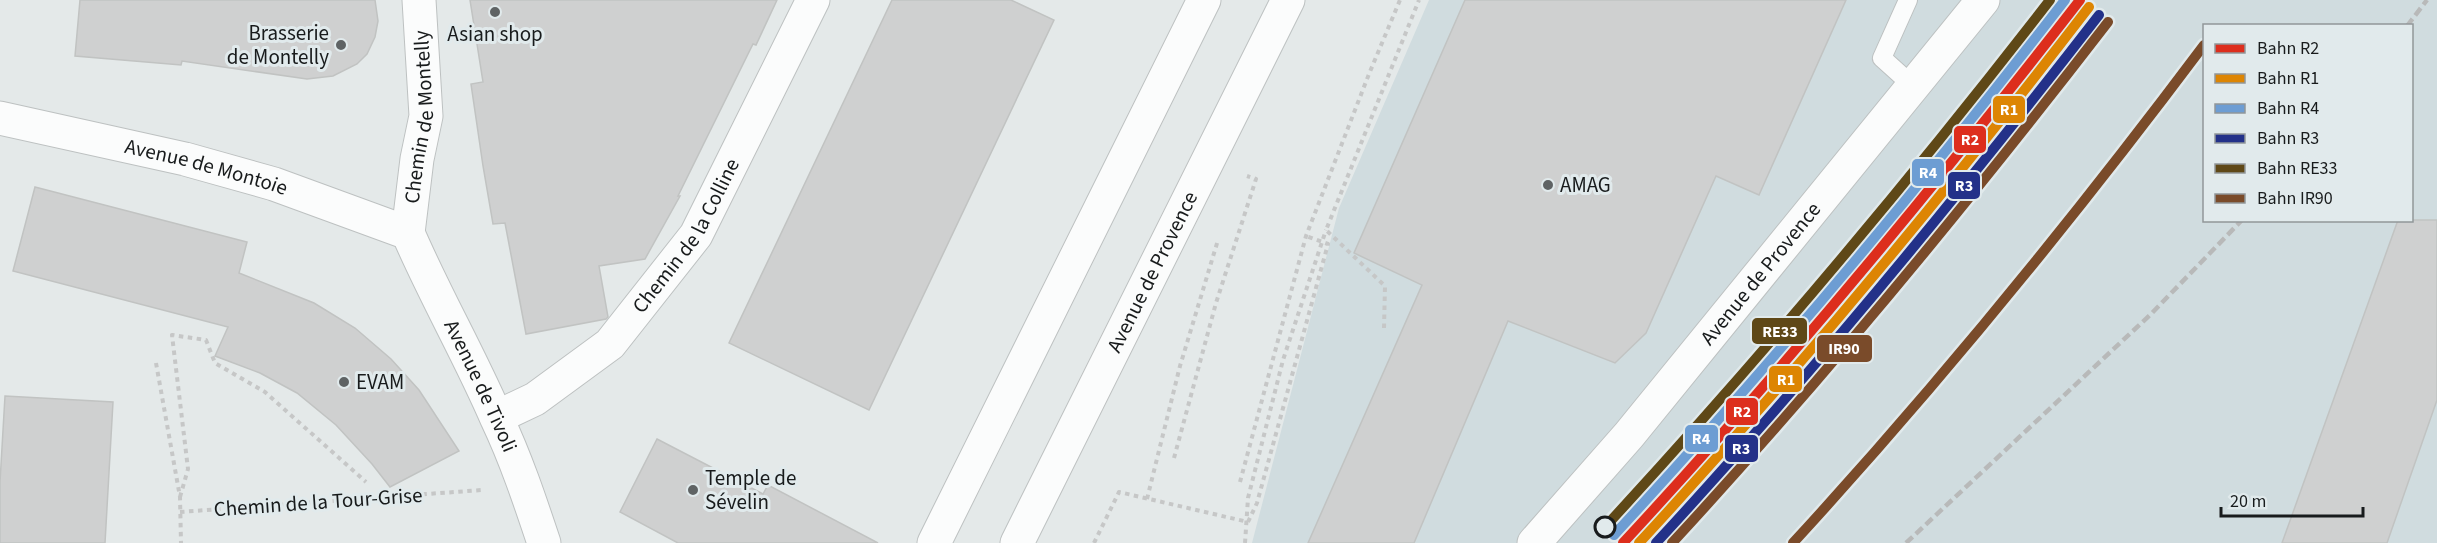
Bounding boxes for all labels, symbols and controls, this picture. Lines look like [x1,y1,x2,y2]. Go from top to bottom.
marker: Asian shop [488,5,502,19]
place label: Brasserie de Montelly [227,18,329,72]
place label: Asian shop [447,19,543,49]
legend [2203,24,2413,222]
street label: Chemin de Montelly [397,29,441,205]
text: Bahn R2 [2257,36,2319,61]
marker: Brasserie de Montelly [334,38,348,52]
text: Bahn R1 [2257,66,2319,91]
line badge: R1 [1992,95,2026,124]
text: Bahn R4 [2257,96,2319,121]
text: R1 [2000,99,2018,121]
line badge: R2 [1953,125,1987,154]
text: Bahn R3 [2257,126,2319,151]
text: R2 [1961,129,1979,151]
street label: Avenue de Montoie [122,131,292,203]
street label: Chemin de la Colline [625,153,747,319]
text: Bahn RE33 [2257,156,2338,181]
line badge: R4 [1911,158,1945,187]
text: R4 [1919,162,1938,184]
place label: AMAG [1560,170,1611,200]
line badge: R3 [1947,171,1981,200]
text: R3 [1955,175,1973,197]
marker: AMAG [1541,178,1555,192]
street label: Avenue de Provence [1099,186,1205,358]
text: Bahn IR90 [2257,186,2333,211]
street label: Avenue de Provence [1693,196,1828,352]
street label: Avenue de Tivoli [437,314,525,457]
line badge: RE33 [1751,317,1808,345]
text: RE33 [1762,321,1798,343]
line badge: IR90 [1816,334,1873,363]
text: IR90 [1828,338,1860,360]
line badge: R1 [1768,365,1803,393]
place label: EVAM [356,367,404,397]
text: R1 [1777,369,1795,391]
marker: EVAM [337,375,351,389]
line badge: R2 [1725,397,1759,426]
text: R2 [1733,401,1751,423]
line badge: R4 [1684,424,1719,453]
text: R4 [1692,428,1711,450]
line badge: R3 [1724,434,1759,463]
text: R3 [1732,438,1750,460]
place label: Temple de Sévelin [705,463,796,517]
street label: Chemin de la Tour-Grise [213,480,423,524]
scale bar [2221,480,2364,518]
marker: Temple de Sévelin [686,483,700,497]
text: 20 m [2230,489,2266,514]
unlabelled marker [1594,516,1616,538]

